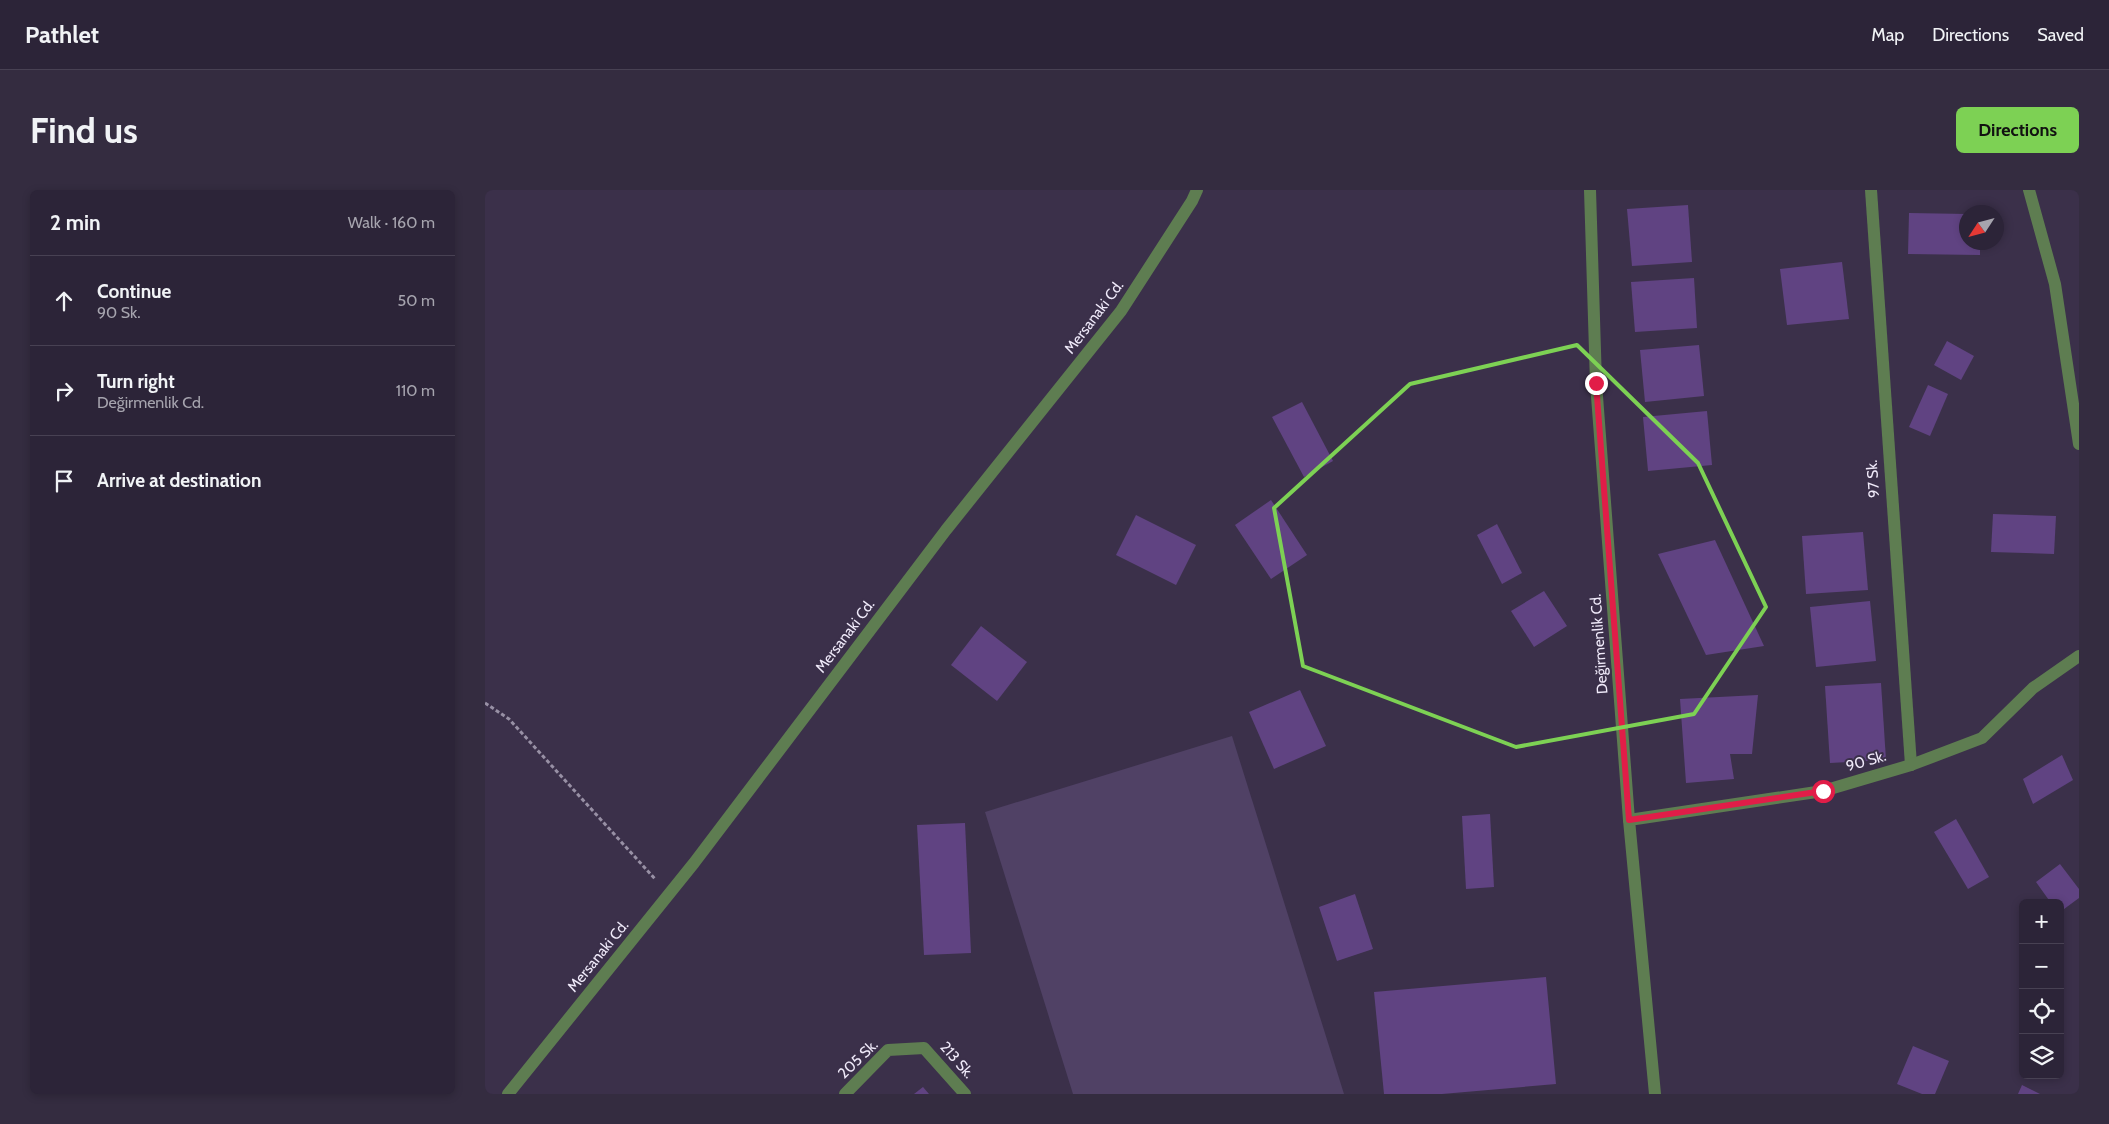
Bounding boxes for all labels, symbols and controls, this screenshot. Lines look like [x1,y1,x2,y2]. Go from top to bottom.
text: Pathlet [25,20,99,49]
text: Map [1871,24,1904,46]
text: Directions [1932,24,2009,46]
text: Saved [2037,24,2084,46]
button: Directions [1956,107,2079,153]
text: Find us [30,109,138,152]
north arrow [1959,205,2004,250]
text: 2 min [50,210,101,235]
text: Walk · 160 m [348,213,435,232]
street label: Mersanaki Cd. [1061,277,1127,357]
text: Continue [97,280,171,303]
icon: ahead [50,287,78,315]
text: 50 m [398,291,435,310]
text: 90 Sk. [97,303,141,322]
text: Turn right [97,370,175,393]
route end [1585,372,1608,395]
icon: right [50,377,78,405]
text: 110 m [396,381,435,400]
text: Değirmenlik Cd. [97,393,204,412]
street label: 97 Sk. [1863,459,1883,499]
icon: arrive [50,467,78,495]
text: Arrive at destination [97,469,261,492]
street label: Değirmenlik Cd. [1587,593,1611,695]
street label: Mersanaki Cd. [812,596,878,676]
street label: 90 Sk. [1844,747,1888,775]
route start [1812,780,1835,803]
map controls [2019,899,2064,1079]
button: + [2019,899,2064,944]
street label: Mersanaki Cd. [564,916,632,996]
button: − [2019,944,2064,989]
button: locate [2019,989,2064,1034]
button: layers [2019,1034,2064,1079]
street label: 205 Sk. [834,1036,882,1082]
street label: 213 Sk. [936,1038,978,1082]

